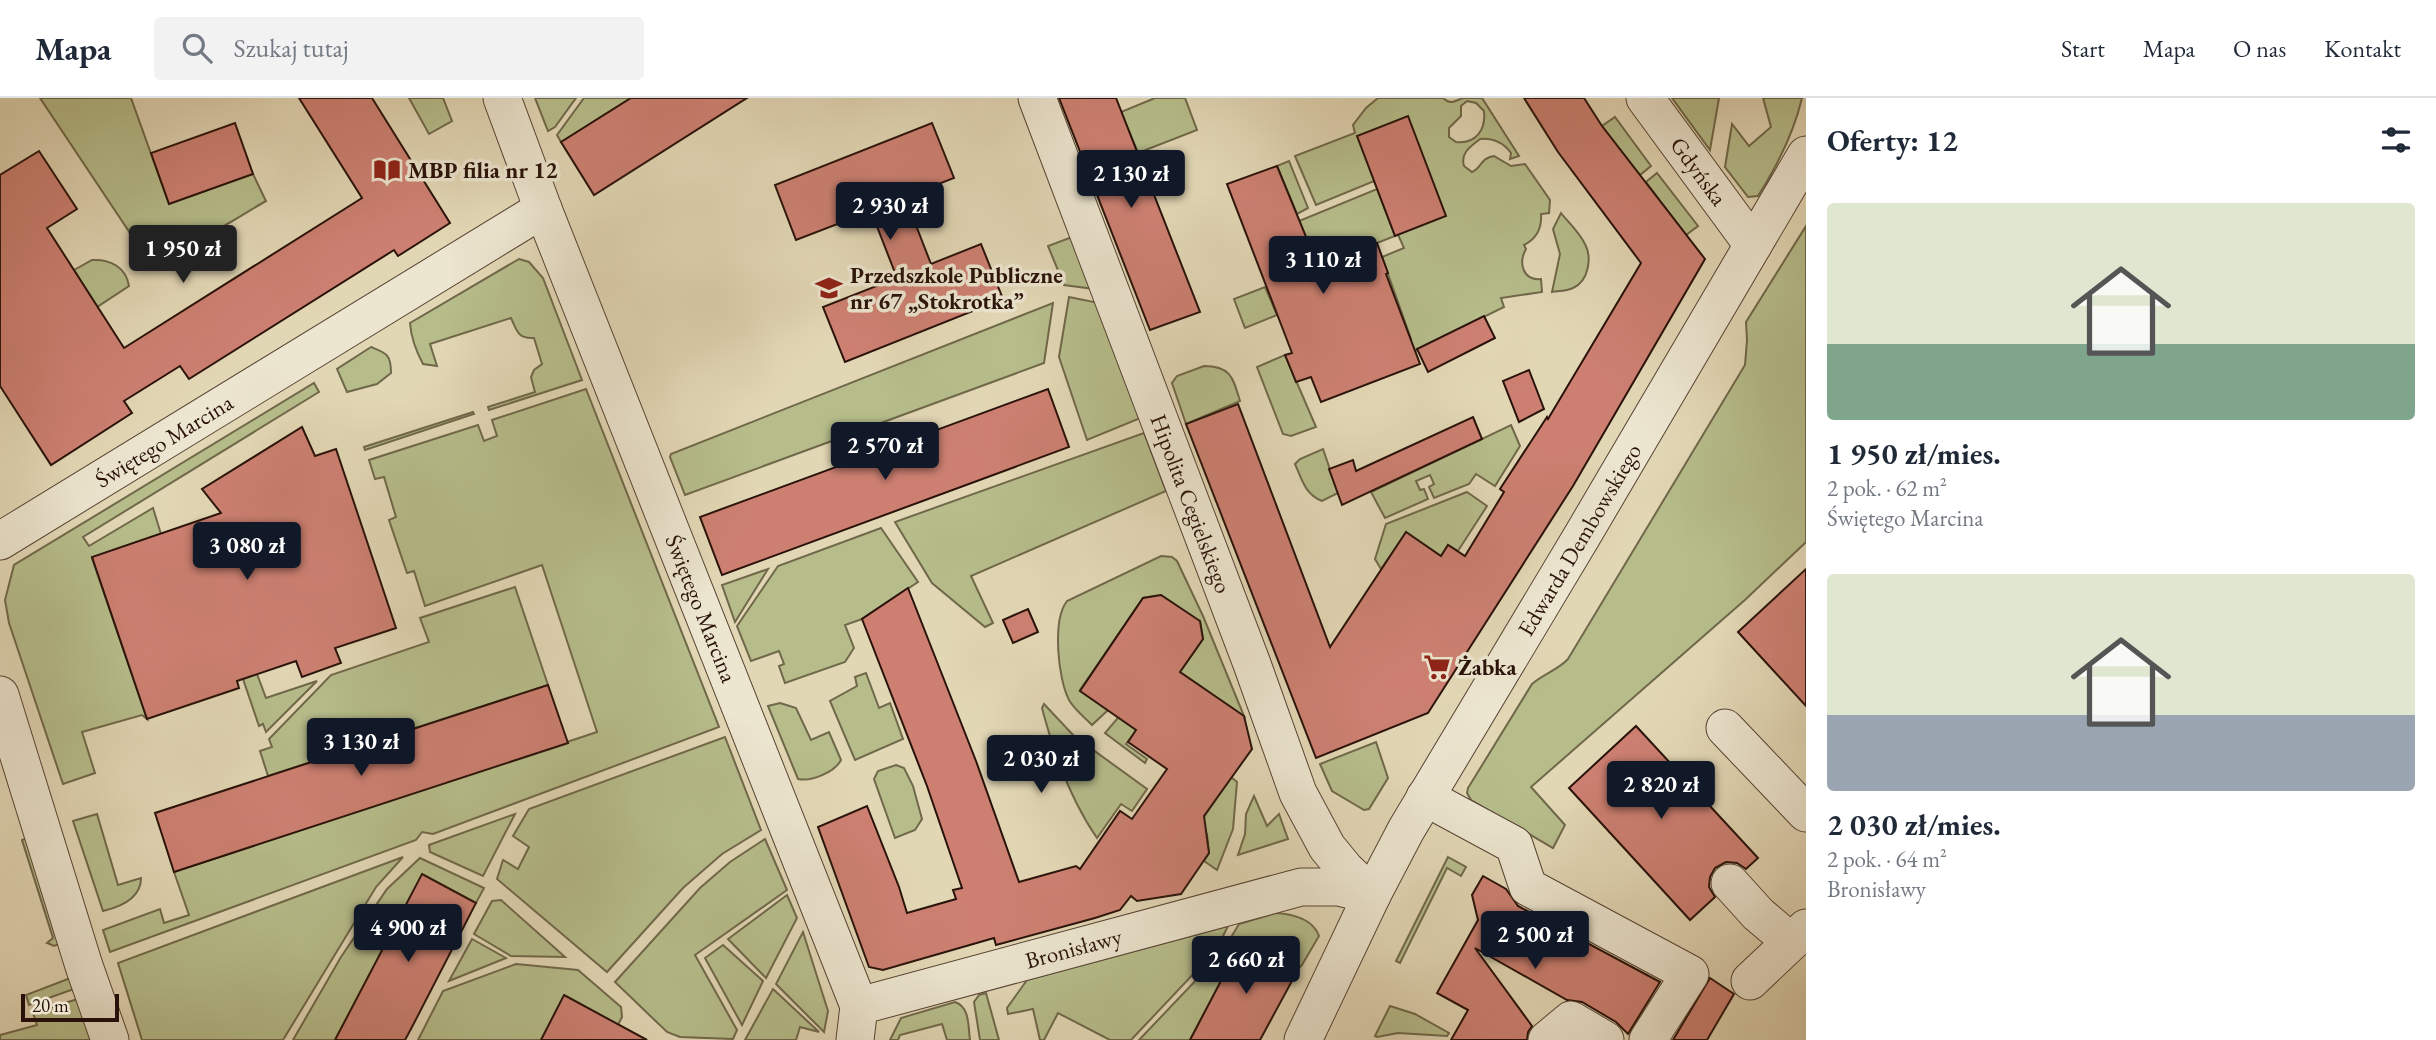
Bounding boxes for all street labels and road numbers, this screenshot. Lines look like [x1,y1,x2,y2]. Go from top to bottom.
street label: Gdyńska [1664,131,1735,212]
street label: Świętego Marcina [89,387,239,495]
street label: Hipolita Cegielskiego [1143,410,1239,597]
street label: Edwarda Dembowskiego [1511,438,1648,642]
street label: Świętego Marcina [659,530,744,688]
street label: Bronisławy [1022,921,1126,976]

